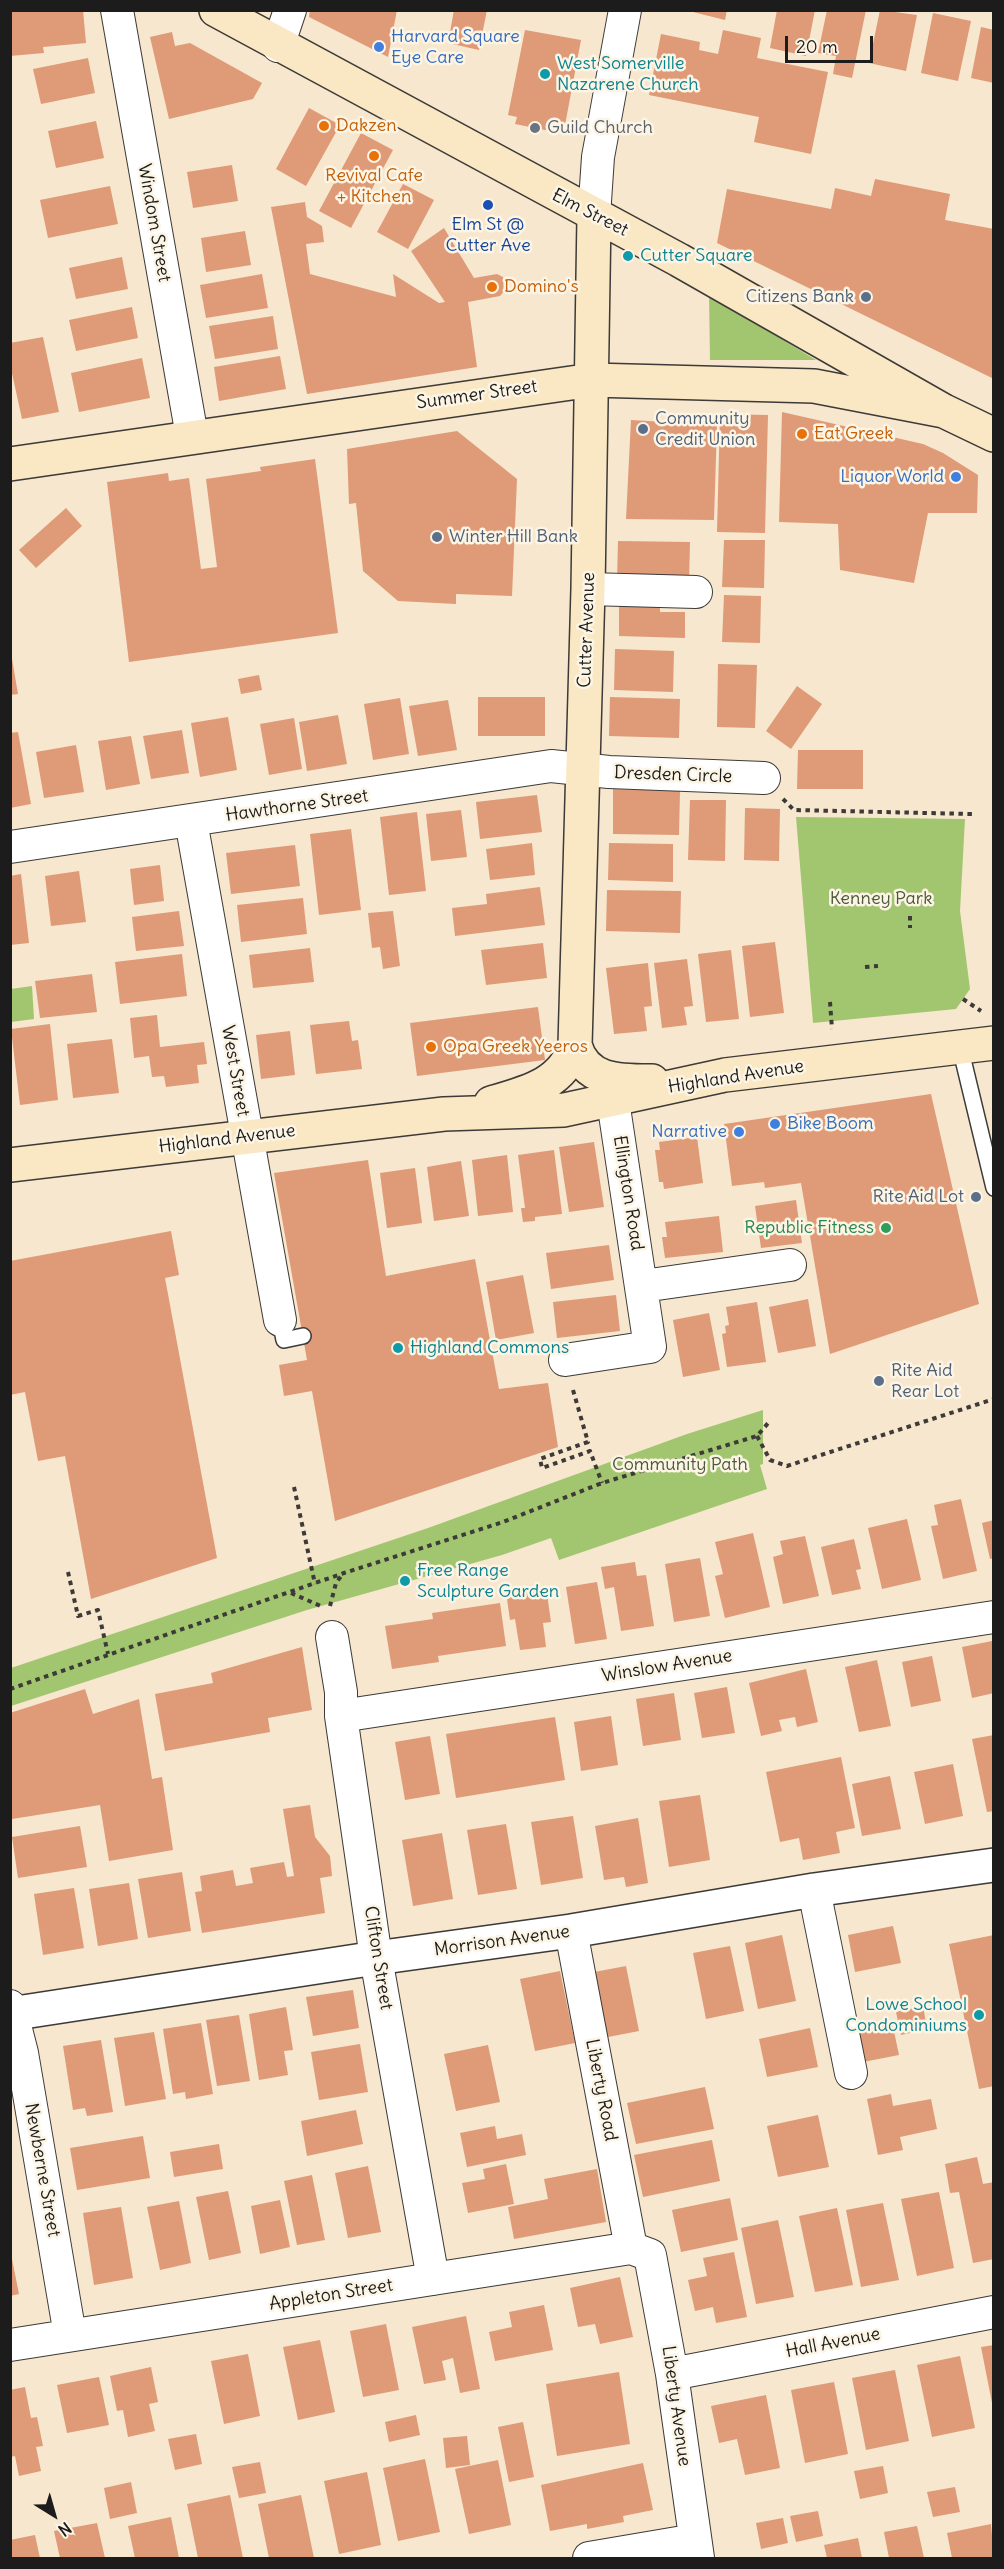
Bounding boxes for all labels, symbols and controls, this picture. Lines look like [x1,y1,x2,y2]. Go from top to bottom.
scale bar [788,24,876,62]
place label: Harvard Square Eye Care [391,26,520,68]
text: 20 m [796,35,838,58]
marker: Harvard Square Eye Care [372,40,386,54]
place label: West Somerville Nazarene Church [557,53,699,96]
marker: West Somerville Nazarene Church [538,67,552,81]
place label: Dakzen [336,115,397,137]
place label: Guild Church [547,117,653,139]
marker: Dakzen [317,119,331,133]
marker: Guild Church [528,121,542,135]
marker: Revival Cafe + Kitchen [367,149,381,163]
street label: Windom Street [133,162,175,284]
place label: Revival Cafe + Kitchen [325,165,423,207]
street label: Elm Street [548,185,632,241]
marker: Elm St @ Cutter Ave [481,198,495,212]
place label: Elm St @ Cutter Ave [445,214,531,256]
place label: Cutter Square [640,245,753,267]
marker: Cutter Square [621,249,635,263]
place label: Domino's [504,276,579,298]
marker: Domino's [485,280,499,294]
place label: Citizens Bank [745,286,854,308]
marker: Citizens Bank [859,290,873,304]
street label: Summer Street [415,376,539,414]
place label: Community Credit Union [655,408,755,450]
marker: Community Credit Union [636,422,650,436]
place label: Eat Greek [814,423,893,445]
marker: Eat Greek [795,427,809,441]
place label: Liquor World [840,466,944,488]
marker: Liquor World [949,470,963,484]
place label: Winter Hill Bank [449,526,578,548]
marker: Winter Hill Bank [430,530,444,544]
street label: Cutter Avenue [574,572,600,688]
street label: Dresden Circle [614,762,732,788]
street label: Hawthorne Street [224,785,370,827]
park label: Kenney Park [830,888,932,910]
street label: West Street [216,1024,254,1118]
place label: Opa Greek Yeeros [443,1036,588,1058]
marker: Opa Greek Yeeros [424,1040,438,1054]
street label: Highland Avenue [666,1056,806,1098]
place label: Bike Boom [787,1113,874,1135]
marker: Bike Boom [768,1117,782,1131]
street label: Highland Avenue [158,1120,296,1158]
place label: Narrative [651,1121,727,1143]
marker: Narrative [732,1125,746,1139]
street label: Ellington Road [608,1134,648,1252]
place label: Rite Aid Lot [873,1186,964,1208]
marker: Rite Aid Lot [969,1190,983,1204]
place label: Republic Fitness [744,1217,874,1239]
marker: Republic Fitness [879,1221,893,1235]
place label: Highland Commons [410,1337,569,1359]
marker: Highland Commons [391,1341,405,1355]
place label: Rite Aid Rear Lot [891,1360,959,1402]
marker: Rite Aid Rear Lot [872,1374,886,1388]
park label: Community Path [612,1454,748,1476]
place label: Free Range Sculpture Garden [417,1560,559,1602]
marker: Free Range Sculpture Garden [398,1574,412,1588]
street label: Winslow Avenue [600,1645,734,1687]
street label: Clifton Street [359,1905,397,2011]
street label: Morrison Avenue [433,1921,571,1961]
place label: Lowe School Condominiums [845,1994,967,2036]
marker: Lowe School Condominiums [972,2008,986,2022]
street label: Liberty Road [581,2037,621,2143]
street label: Newberne Street [20,2101,64,2239]
street label: Appleton Street [268,2275,394,2315]
street label: Hall Avenue [784,2323,882,2363]
street label: Liberty Avenue [657,2344,695,2468]
north arrow [24,2485,84,2545]
text: N [54,2518,75,2541]

